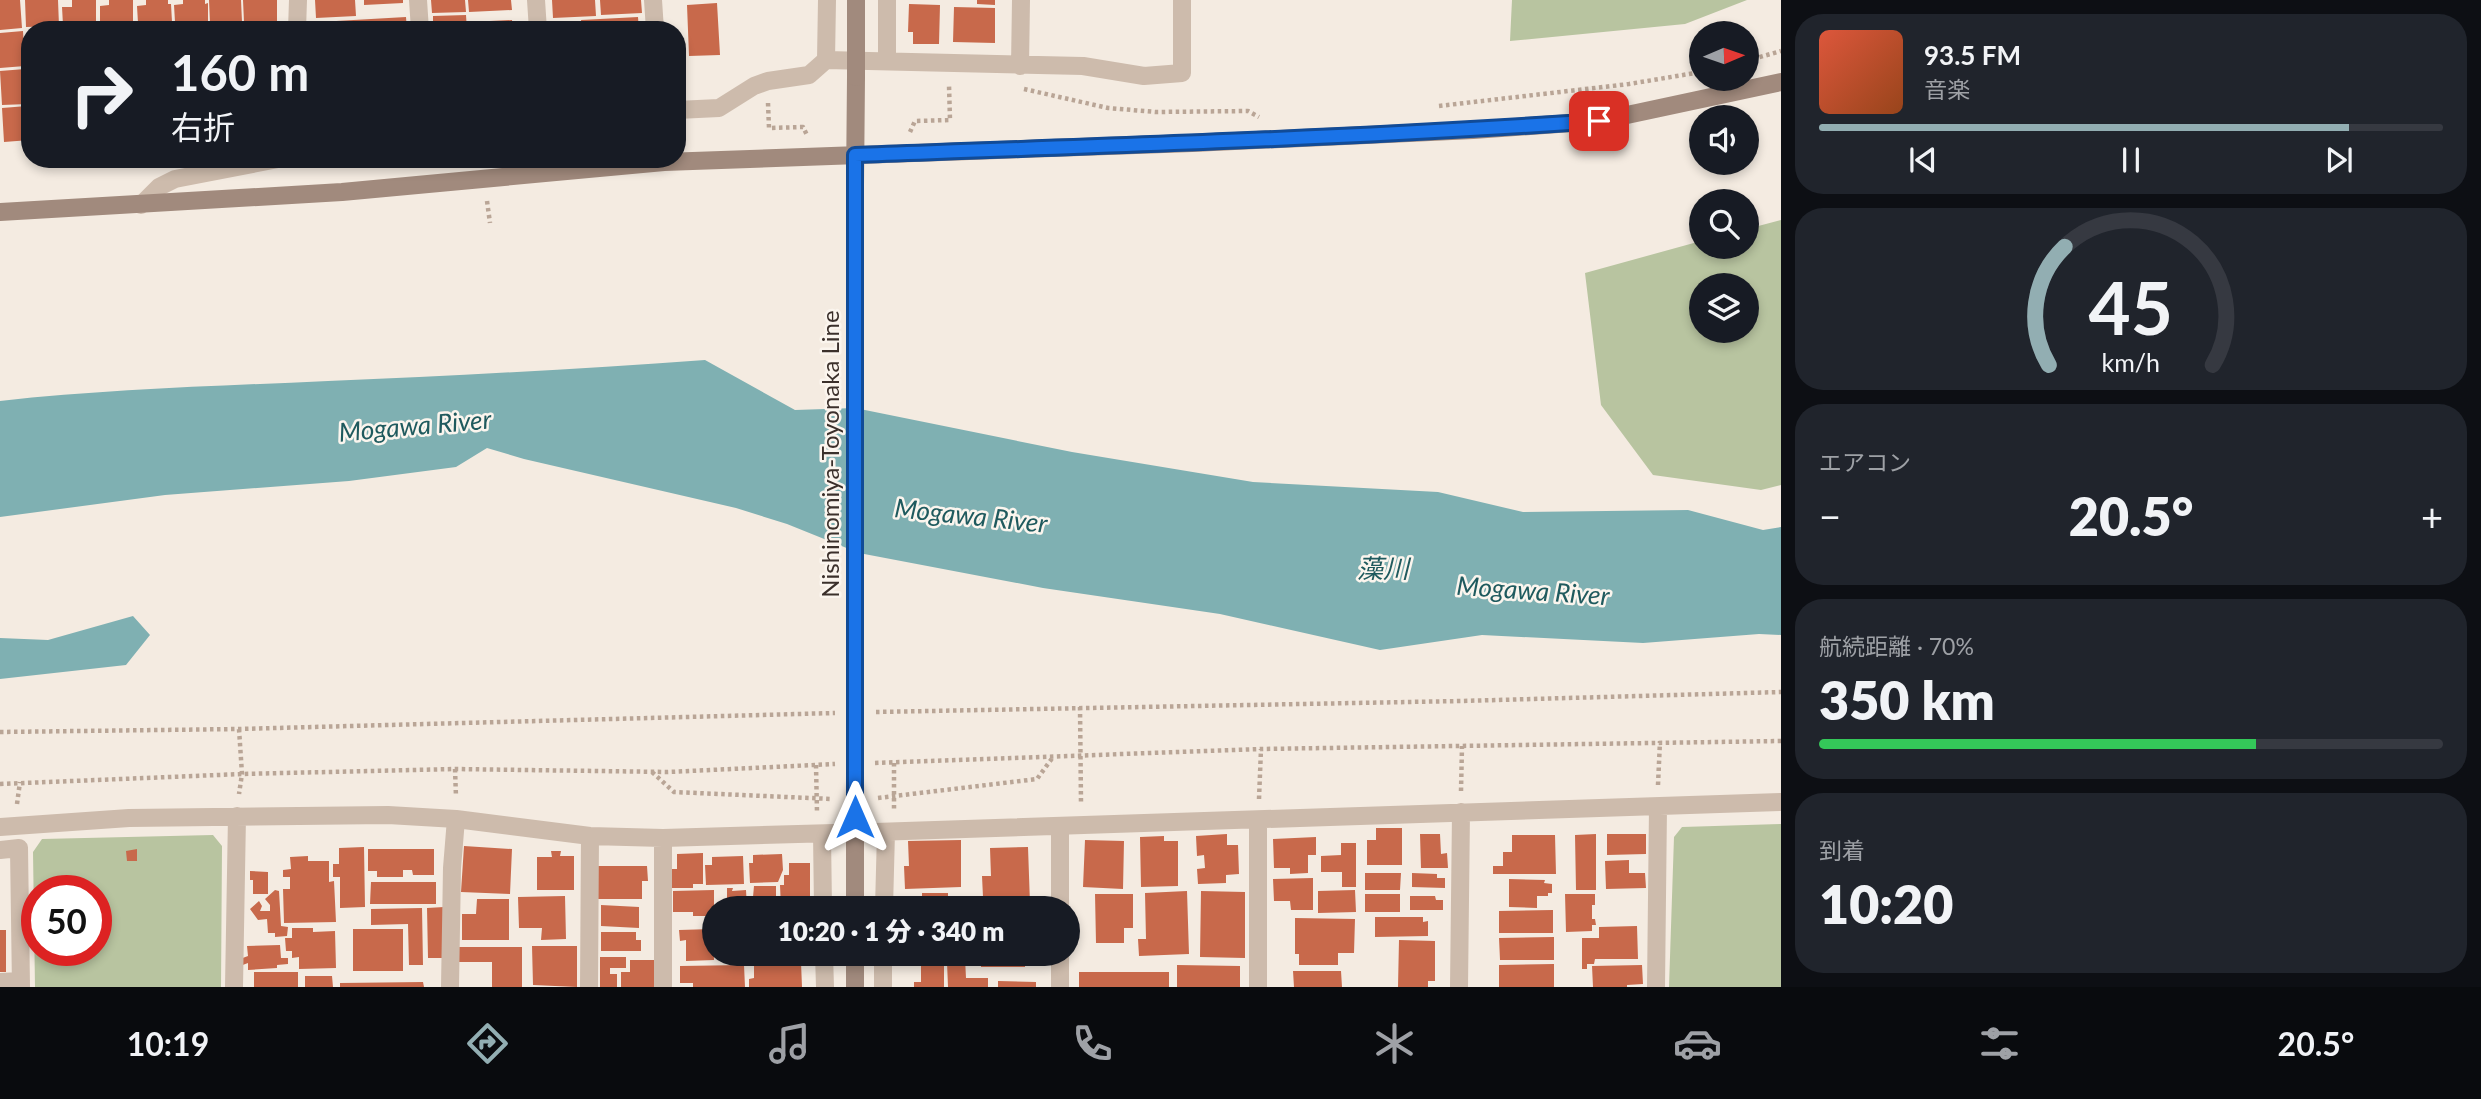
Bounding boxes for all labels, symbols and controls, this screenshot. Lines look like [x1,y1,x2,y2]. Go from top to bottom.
north arrow [1689,21,1759,91]
map controls [1689,21,1759,343]
text: 93.5 FM [1924,39,2021,71]
text: 160 m [171,43,309,101]
icon: right [56,49,147,140]
text: 音楽 [1924,75,1970,103]
pin [1569,91,1629,151]
icon: arrive [1580,102,1618,140]
button: sound [1689,105,1759,175]
text: 右折 [171,107,235,146]
icon: previous [1904,141,1942,179]
icon: pause [2112,141,2150,179]
icon: next [2320,141,2358,179]
button: search [1689,189,1759,259]
text: 45 [2089,264,2173,352]
button: layers [1689,273,1759,343]
street label: Nishinomiya-Toyonaka Line [815,310,844,598]
text: km/h [2102,347,2160,377]
water label: Mogawa River [337,402,494,448]
text: エアコン [1819,448,1911,476]
text: 20.5° [2069,485,2193,547]
water label: Mogawa River [893,491,1050,539]
text: − [1819,493,1841,539]
text: + [2421,493,2443,539]
water label: 藻川 [1357,552,1412,584]
water label: Mogawa River [1456,569,1612,611]
text: 航続距離 · 70% [1819,632,1974,660]
text: 350 km [1819,669,1995,731]
position arrow [818,780,892,854]
text: 到着 [1819,836,1865,864]
text: 10:20 [1819,873,1953,935]
speed limit sign: 50 [21,875,112,966]
text: 10:20 · 1 分 · 340 m [778,915,1004,947]
icon: directions [463,1019,512,1068]
icon: music [765,1019,814,1068]
icon: phone [1068,1019,1117,1068]
icon: climate [1370,1019,1419,1068]
icon: car [1673,1019,1722,1068]
icon: filters [1975,1019,2024,1068]
text: 10:19 [127,1024,209,1063]
text: 20.5° [2278,1024,2354,1063]

